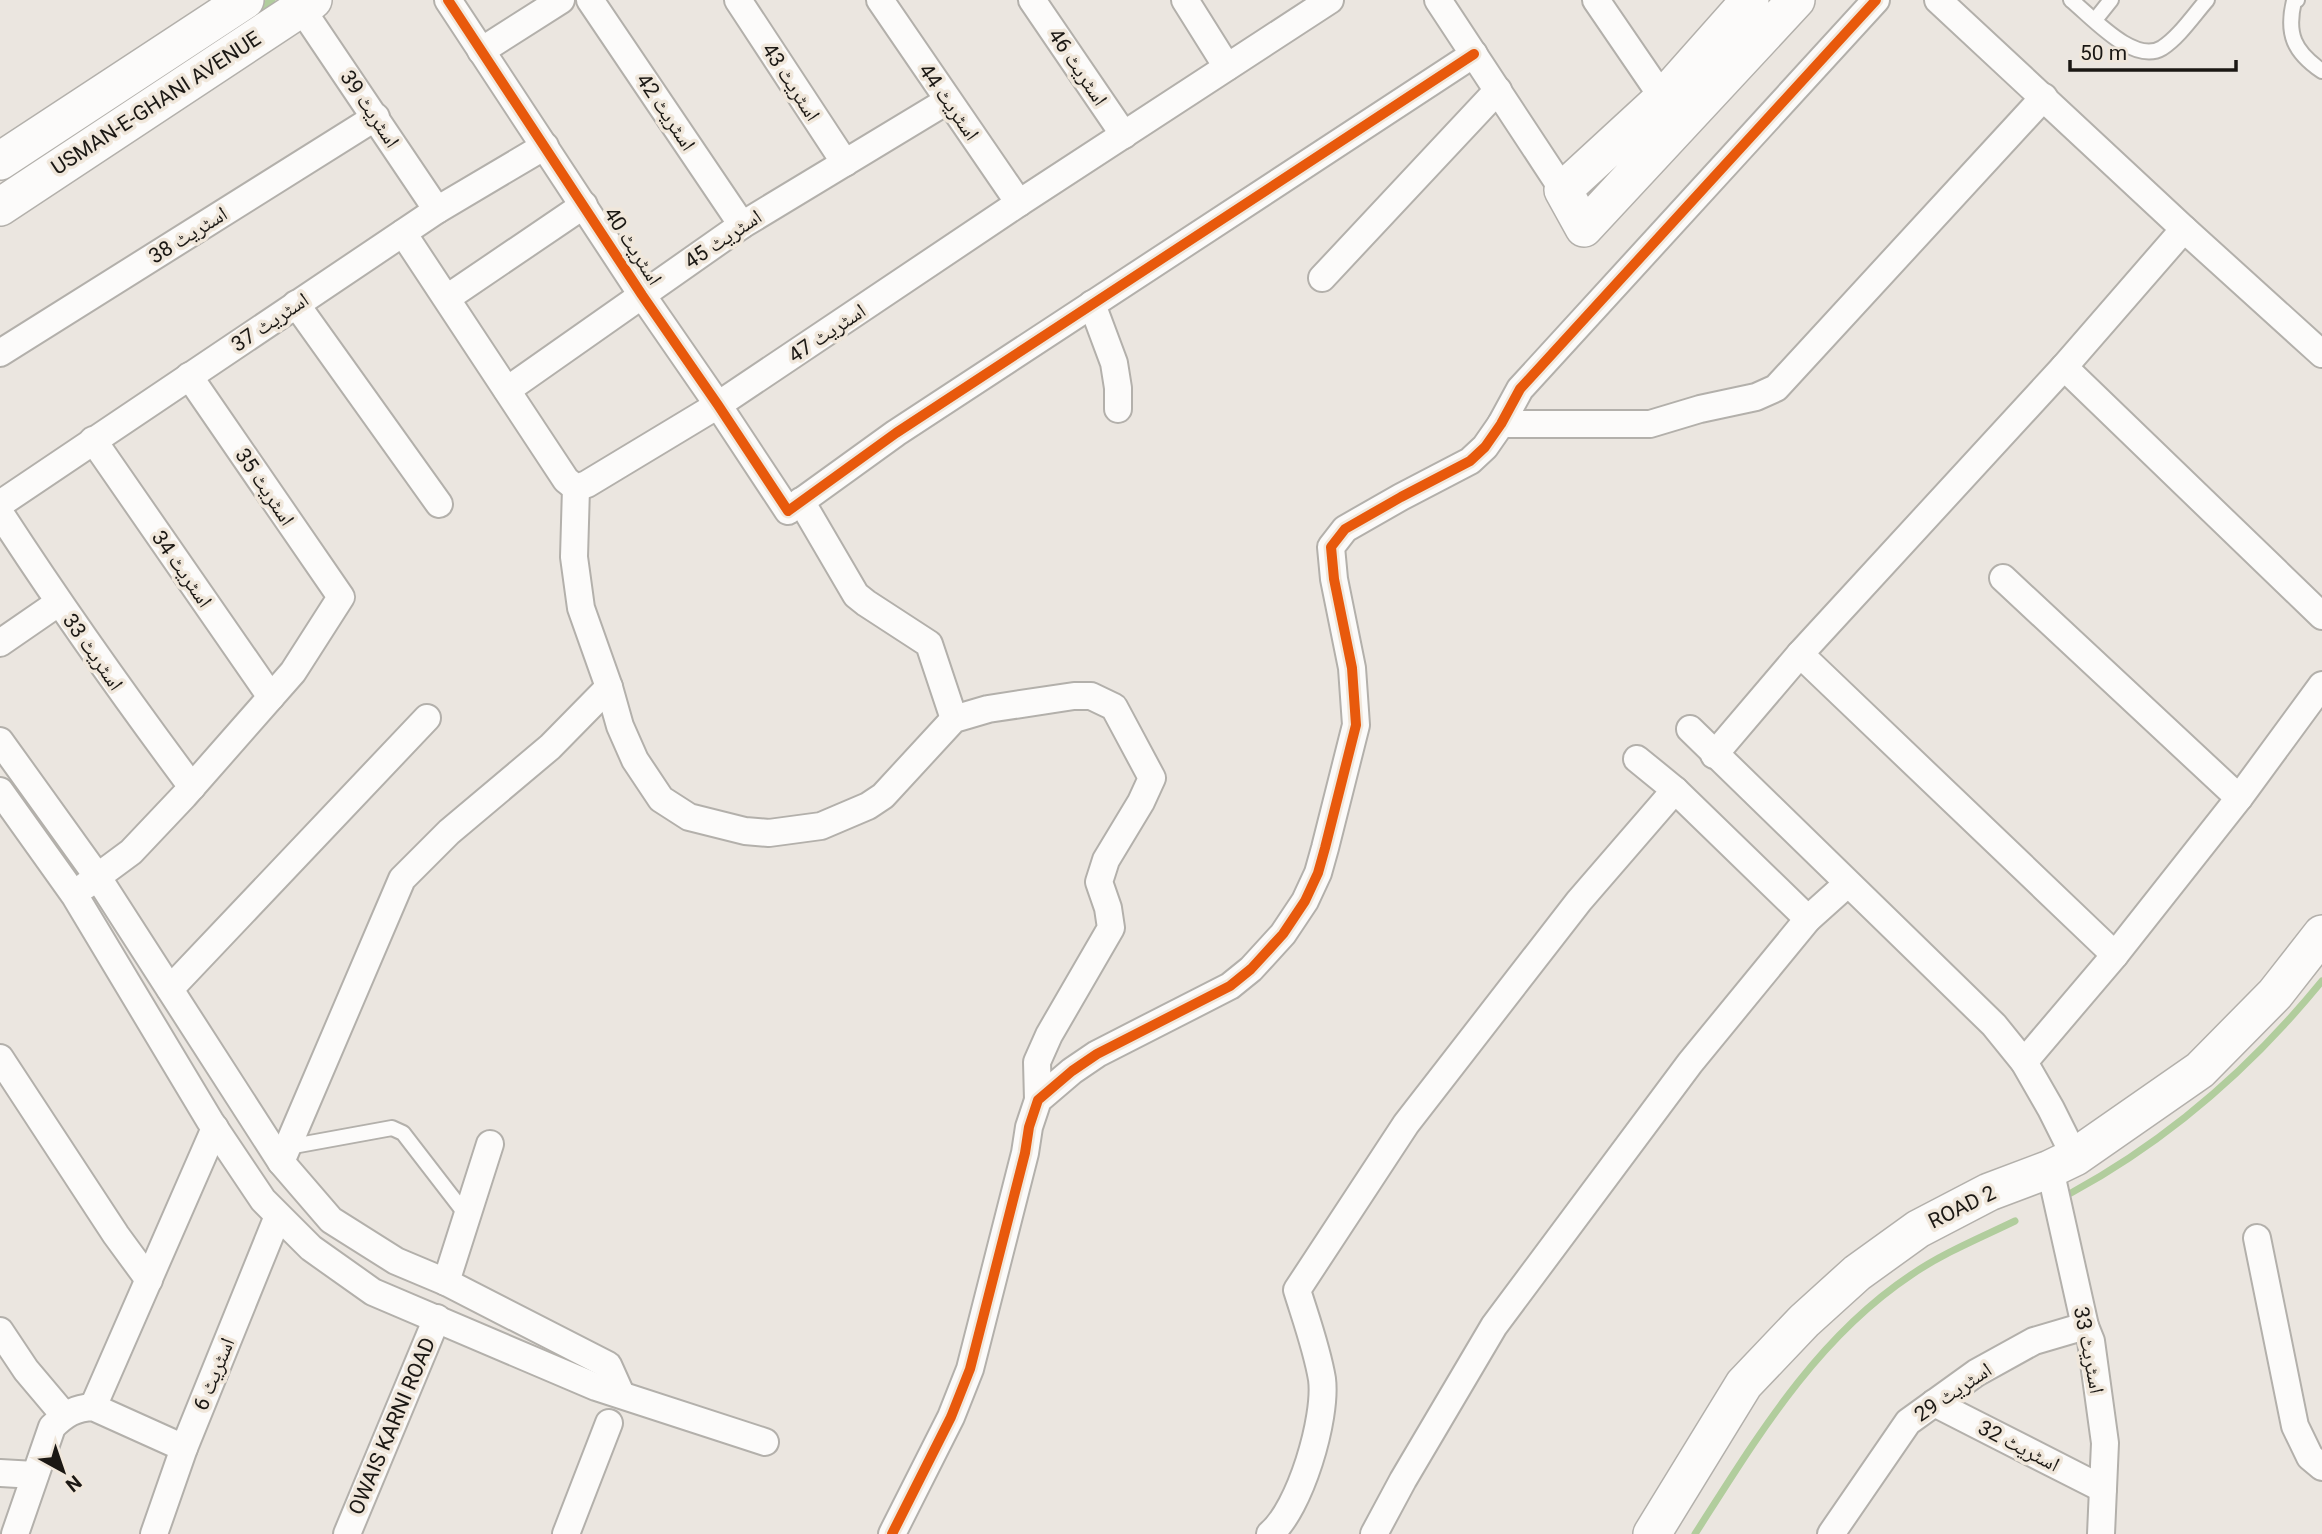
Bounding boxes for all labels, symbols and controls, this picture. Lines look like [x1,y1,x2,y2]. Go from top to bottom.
street label: اسٹریٹ 46 [1043,24,1113,110]
street label: USMAN-E-GHANI AVENUE [47,26,265,180]
scale bar [2070,28,2236,72]
street label: اسٹریٹ 43 [757,39,825,125]
text: 50 m [2080,41,2127,65]
street label: اسٹریٹ 44 [914,59,984,145]
street label: اسٹریٹ 39 [335,66,405,152]
street label: اسٹریٹ 42 [631,69,701,155]
street label: اسٹریٹ 38 [144,201,232,269]
street label: اسٹریٹ 40 [599,203,667,289]
street label: اسٹریٹ 45 [680,204,766,274]
street label: اسٹریٹ 37 [227,287,313,357]
street label: اسٹریٹ 47 [784,298,870,368]
street label: اسٹریٹ 35 [230,444,300,530]
street label: اسٹریٹ 34 [147,526,217,612]
street label: اسٹریٹ 33 [58,609,128,695]
street label: ROAD 2 [1925,1180,2000,1233]
street label: اسٹریٹ 33 [2069,1304,2109,1396]
street label: اسٹریٹ 6 [189,1334,239,1414]
street label: OWAIS KARNI ROAD [344,1334,440,1518]
street label: اسٹریٹ 29 [1910,1357,1996,1427]
street label: اسٹریٹ 32 [1974,1415,2064,1477]
north arrow [28,1436,98,1506]
text: N [61,1471,86,1497]

